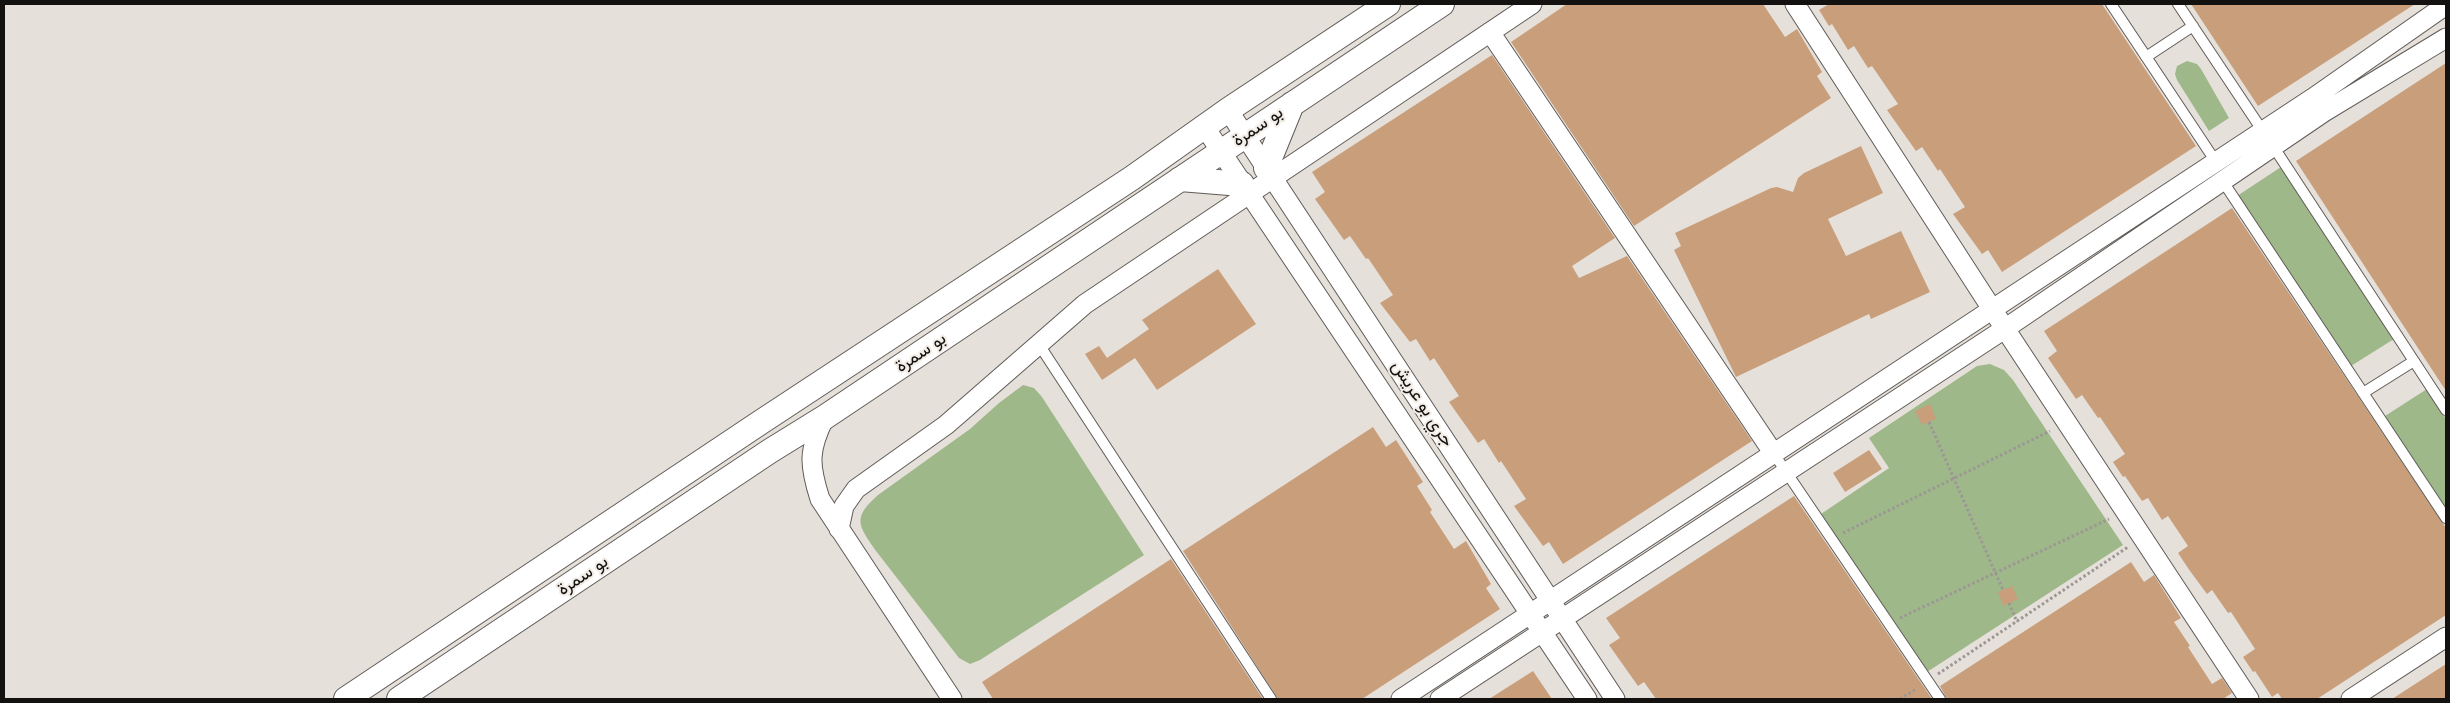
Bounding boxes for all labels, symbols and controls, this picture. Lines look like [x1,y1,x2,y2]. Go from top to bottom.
street label: بو سمرة [1229,102,1287,152]
street label: بو سمرة [892,328,950,378]
street label: جري بو عريش [1386,357,1458,451]
street label: بو سمرة [554,551,612,601]

